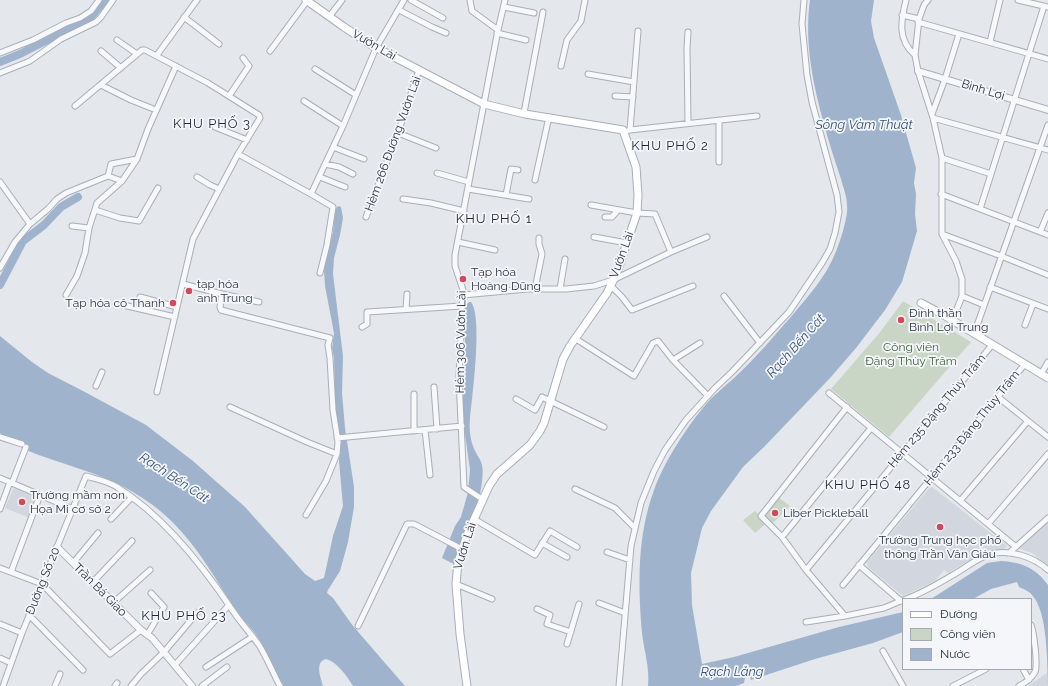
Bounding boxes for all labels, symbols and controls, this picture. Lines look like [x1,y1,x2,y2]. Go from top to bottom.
street label: Vườn Lài [349,27,399,63]
street label: Hẻm 266 Đường Vườn Lài [362,74,424,214]
street label: Bình Lợi [960,77,1006,103]
district label: KHU PHỐ 3 [173,116,251,132]
water label: Sông Vàm Thuật [815,117,913,133]
district label: KHU PHỐ 2 [631,138,709,154]
district label: KHU PHỐ 1 [456,211,532,227]
street label: Vườn Lài [607,230,637,280]
place label: Tạp hóa Hoàng Dũng [471,265,541,293]
marker: Tạp hóa Hoàng Dũng [458,274,468,284]
place label: tạp hóa anh Trung [197,277,253,305]
marker: tạp hóa anh Trung [184,286,194,296]
street label: Hẻm 306 Vườn Lài [453,291,469,393]
place label: Tạp hóa cô Thanh [65,296,165,310]
marker: Tạp hóa cô Thanh [168,298,178,308]
place label: Đình thần Bình Lợi Trung [909,306,988,334]
water label: Rạch Bến Cát [764,311,828,381]
marker: Đình thần Bình Lợi Trung [896,315,906,325]
park label: Công viên Đặng Thùy Trâm [865,340,957,368]
street label: Hẻm 235 Đặng Thùy Trâm [885,351,989,471]
street label: Hẻm 233 Đặng Thùy Trâm [921,368,1023,488]
water label: Rạch Bến Cát [136,450,212,506]
district label: KHU PHỐ 48 [825,477,911,493]
place label: Trường mầm non Họa Mi cơ sở 2 [30,488,125,516]
marker: Trường mầm non Họa Mi cơ sở 2 [17,497,27,507]
place label: Liber Pickleball [783,506,868,520]
marker: Liber Pickleball [770,508,780,518]
street label: Vườn Lài [451,521,479,571]
marker: Trường Trung học phổ thông Trần Văn Giàu [935,522,945,532]
place label: Trường Trung học phổ thông Trần Văn Giàu [879,533,1001,561]
street label: Đường Số 20 [23,545,63,617]
street label: Trần Bá Giao [70,560,130,620]
legend [902,598,1032,670]
text: Đường [940,607,977,621]
district label: KHU PHỐ 23 [141,608,227,624]
text: Công viên [940,627,996,641]
text: Nước [940,647,970,661]
water label: Rạch Lăng [701,664,763,680]

